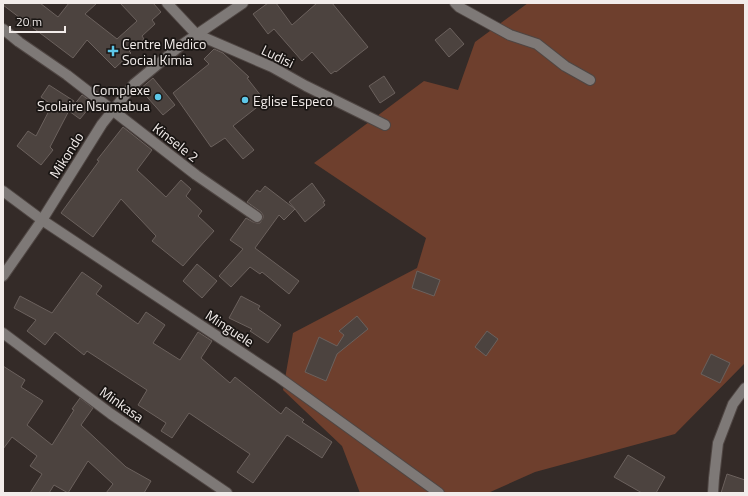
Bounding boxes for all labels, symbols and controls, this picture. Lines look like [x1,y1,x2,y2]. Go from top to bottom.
scale bar [10,8,65,34]
text: 20 m [16,12,42,31]
place label: Centre Medico Social Kimia [122,33,206,70]
street label: Ludisi [258,39,298,73]
marker: Centre Medico Social Kimia [107,45,119,57]
place label: Complexe Scolaire Nsumabua [37,79,150,116]
place label: Eglise Especo [253,90,333,111]
marker: Complexe Scolaire Nsumabua [153,92,163,102]
marker: Eglise Especo [240,95,250,105]
street label: Kinsele 2 [149,117,203,167]
street label: Mikondo [44,128,88,182]
street label: Minguele [201,304,259,352]
street label: Minkasa [96,381,148,427]

